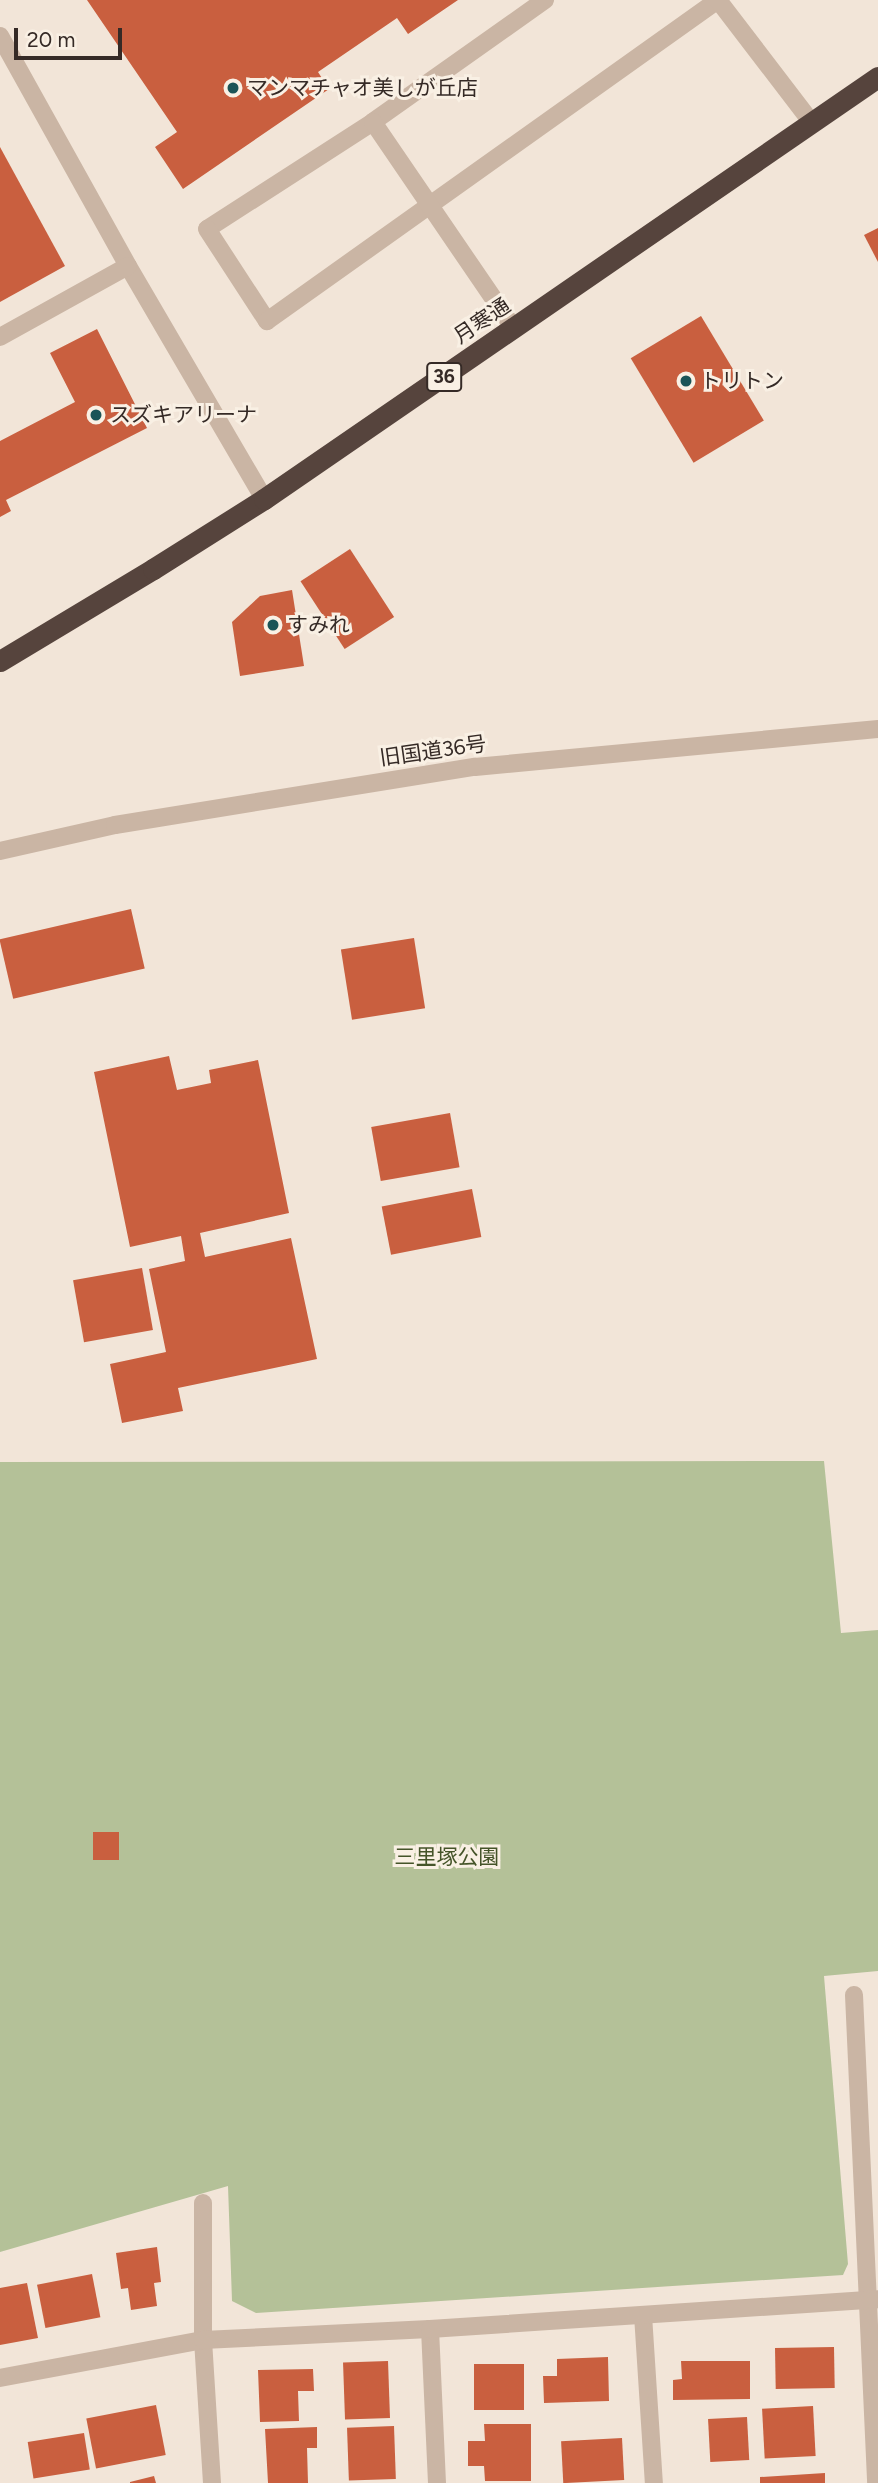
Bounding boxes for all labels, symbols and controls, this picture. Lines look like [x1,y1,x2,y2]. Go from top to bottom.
scale bar [18,14,126,58]
text: 20 m [27,27,75,52]
place label: マンマチャオ美しが丘店 [247,75,478,101]
marker: マンマチャオ美しが丘店 [225,80,241,96]
street label: 月寒通 [449,293,515,349]
road number: 36 [425,362,463,392]
place label: トリトン [700,368,784,394]
marker: トリトン [678,373,694,389]
place label: スズキアリーナ [110,402,257,428]
marker: スズキアリーナ [88,407,104,423]
place label: すみれ [287,612,350,638]
marker: すみれ [265,617,281,633]
street label: 旧国道36号 [378,731,488,771]
park label: 三里塚公園 [395,1844,499,1870]

